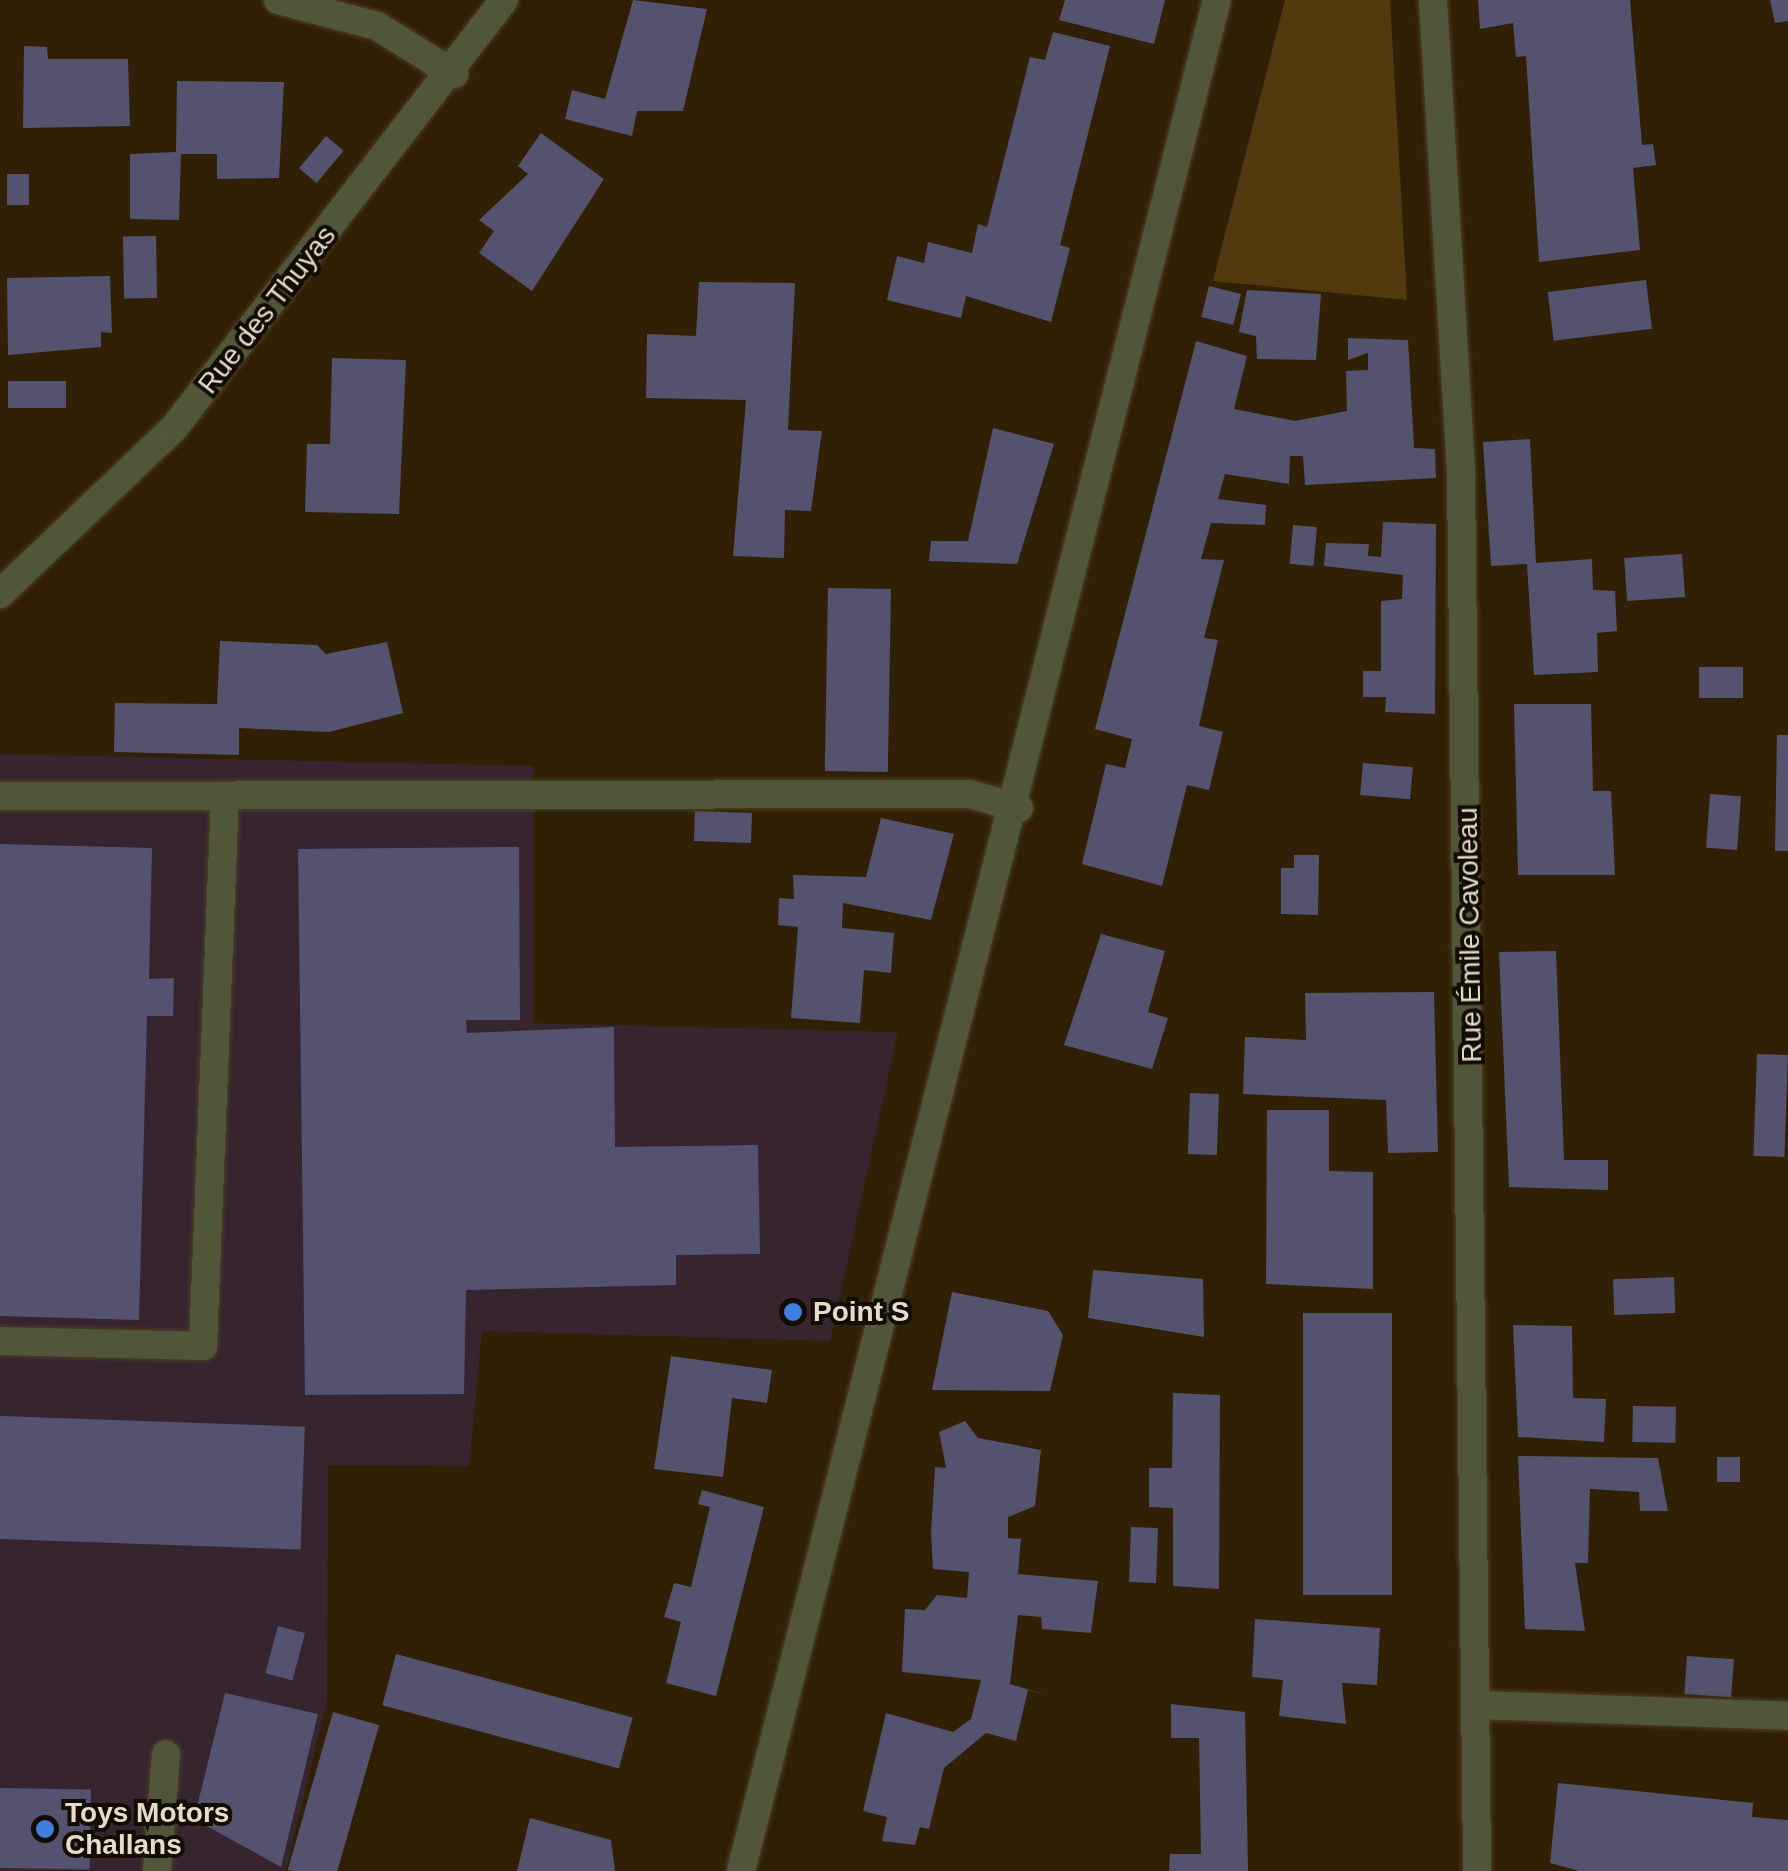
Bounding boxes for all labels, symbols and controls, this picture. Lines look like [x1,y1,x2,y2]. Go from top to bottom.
street label: Rue des Thuyas [191,219,343,401]
street label: Rue Émile Cavoleau [1451,807,1489,1063]
place label: Point S [813,1295,909,1329]
marker: Point S [782,1301,804,1323]
place label: Toys Motors Challans [65,1796,229,1862]
marker: Toys Motors Challans [34,1818,56,1840]

